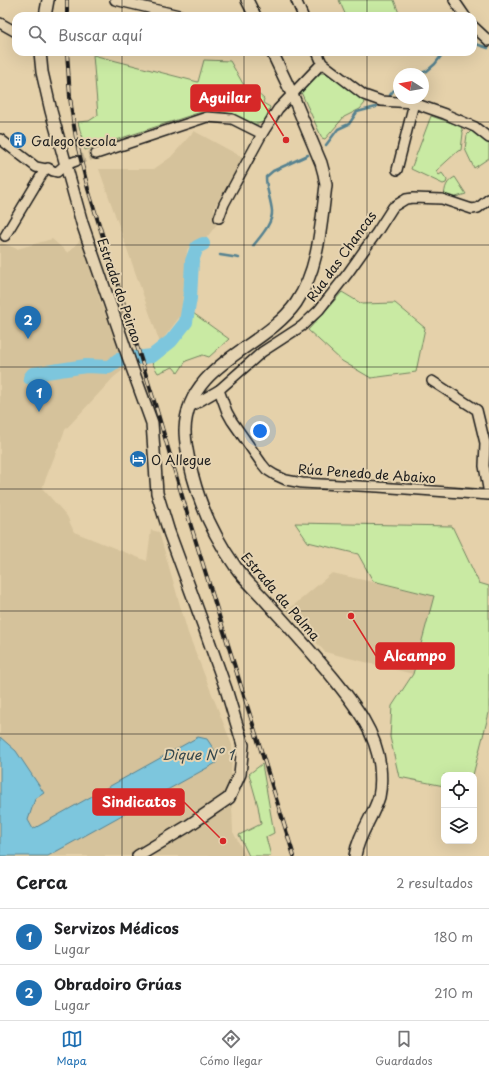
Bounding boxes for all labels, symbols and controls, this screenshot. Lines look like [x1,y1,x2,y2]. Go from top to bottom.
search box [12,12,477,56]
icon: search [26,23,48,45]
text: Buscar aquí [58,23,142,46]
north arrow [393,68,429,104]
callout: Aguilar [191,85,260,111]
text: Aguilar [198,87,252,108]
building icon: Galego escola [8,130,28,150]
place label: Galego escola [31,131,117,150]
street label: Rúa das Chancas [302,207,380,305]
street label: Estrada do Peirao [93,235,147,345]
pin: 2 [15,306,41,339]
pin: 1 [26,379,52,412]
your location [250,421,270,441]
hotel icon: O Allegue [128,449,148,469]
place label: O Allegue [151,450,211,469]
street label: Rúa Penedo de Abaixo [297,459,437,487]
street label: Estrada da Palma [237,548,325,645]
callout: Alcampo [376,643,454,669]
text: Alcampo [384,645,446,666]
water label: Dique Nº 1 [162,744,237,765]
map controls [441,772,477,844]
button: locate [441,772,477,808]
callout: Sindicatos [93,789,184,815]
text: Sindicatos [102,791,176,812]
button: layers [441,808,477,844]
text: Cerca [16,869,67,895]
text: 2 resultados [396,873,473,892]
text: Servizos Médicos [54,916,179,939]
text: 1 [26,927,32,946]
text: 180 m [434,927,473,946]
text: Lugar [54,939,90,958]
text: Obradoiro Grúas [54,972,182,995]
text: 2 [24,983,34,1002]
text: 210 m [434,983,473,1002]
text: Lugar [54,995,90,1014]
tab: Mapa [56,1028,87,1069]
tab: Cómo llegar [200,1028,262,1069]
tab: Guardados [375,1028,433,1069]

